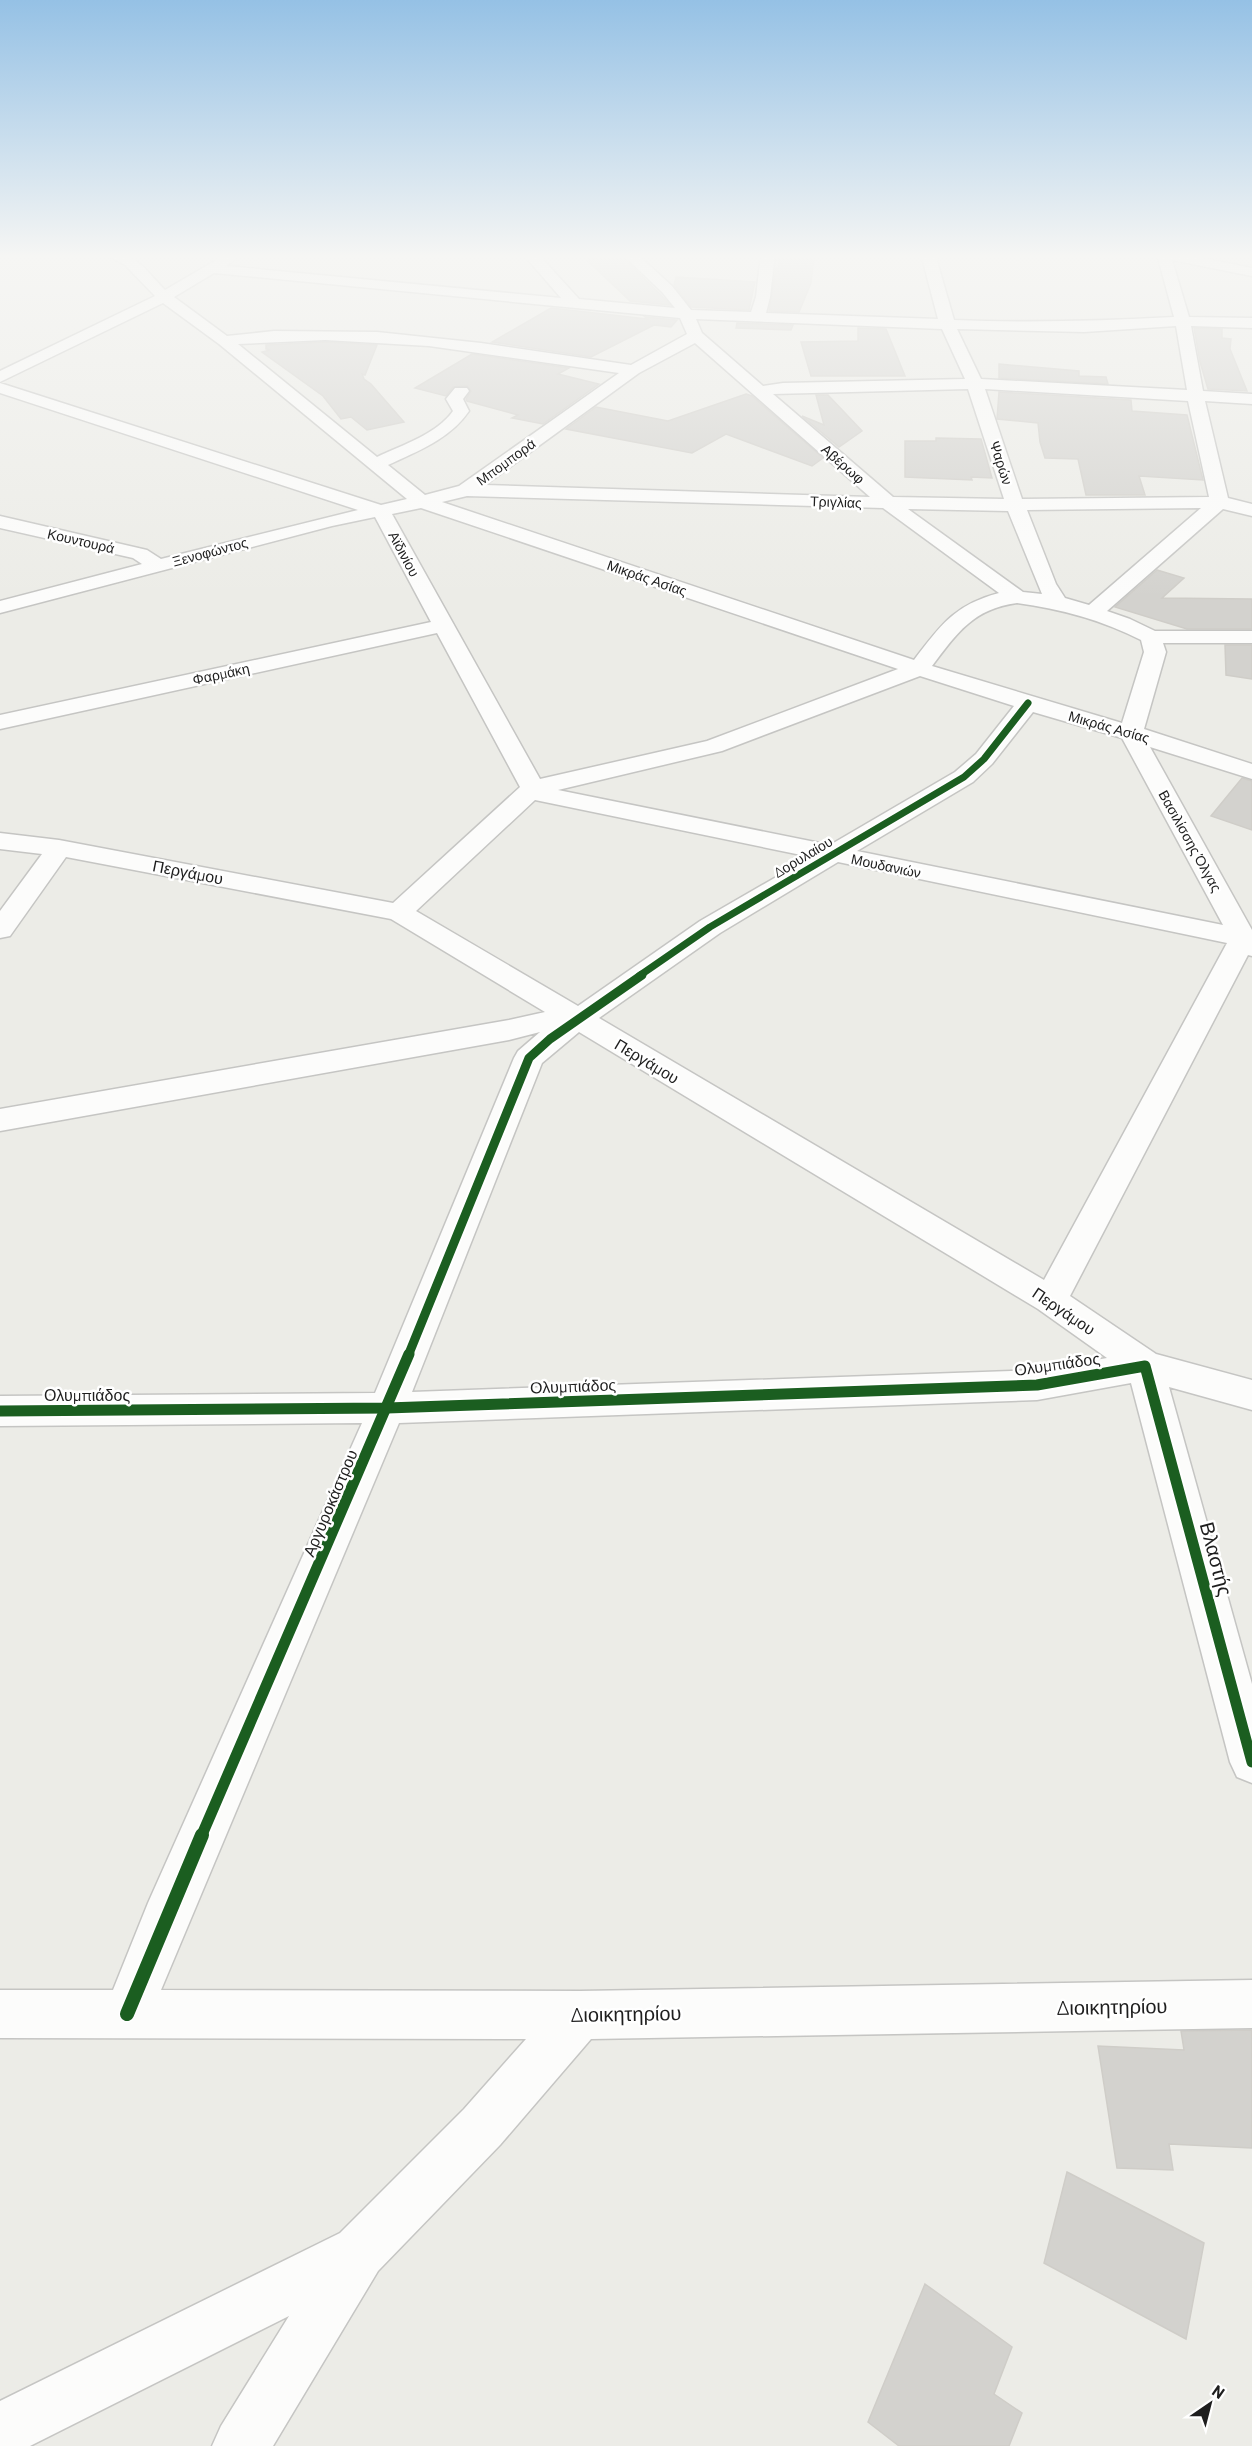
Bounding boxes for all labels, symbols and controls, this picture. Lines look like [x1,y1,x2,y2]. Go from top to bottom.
street label: Μπομπορά [473,434,539,489]
street label: Ψαρών [986,439,1017,487]
street label: Αβέρωφ [818,440,868,487]
street label: Τριγλίας [810,492,862,511]
street label: Κουντουρά [46,525,116,556]
street label: Αϊδινίου [385,528,423,579]
street label: Ξενοφώντος [170,533,250,570]
street label: Μικράς Ασίας [605,556,690,599]
street label: Φαρμάκη [191,659,251,688]
street label: Μικράς Ασίας [1067,707,1152,746]
street label: Βασιλίσσης Όλγας [1155,787,1226,895]
street label: Δορυλαίου [770,832,835,881]
street label: Μουδανιών [850,850,923,881]
street label: Περγάμου [151,855,225,888]
street label: Περγάμου [612,1034,683,1087]
street label: Περγάμου [1029,1283,1099,1338]
street label: Ολυμπιάδος [1013,1348,1101,1379]
street label: Ολυμπιάδος [530,1374,617,1396]
street label: Ολυμπιάδος [44,1385,130,1404]
street label: Αργυροκάστρου [298,1446,361,1559]
street label: Βλαστής [1196,1519,1238,1599]
street label: Διοικητηρίου [1056,1993,1168,2019]
street label: Διοικητηρίου [570,2000,682,2026]
north arrow [1180,2374,1240,2434]
text: N [1209,2380,1229,2402]

